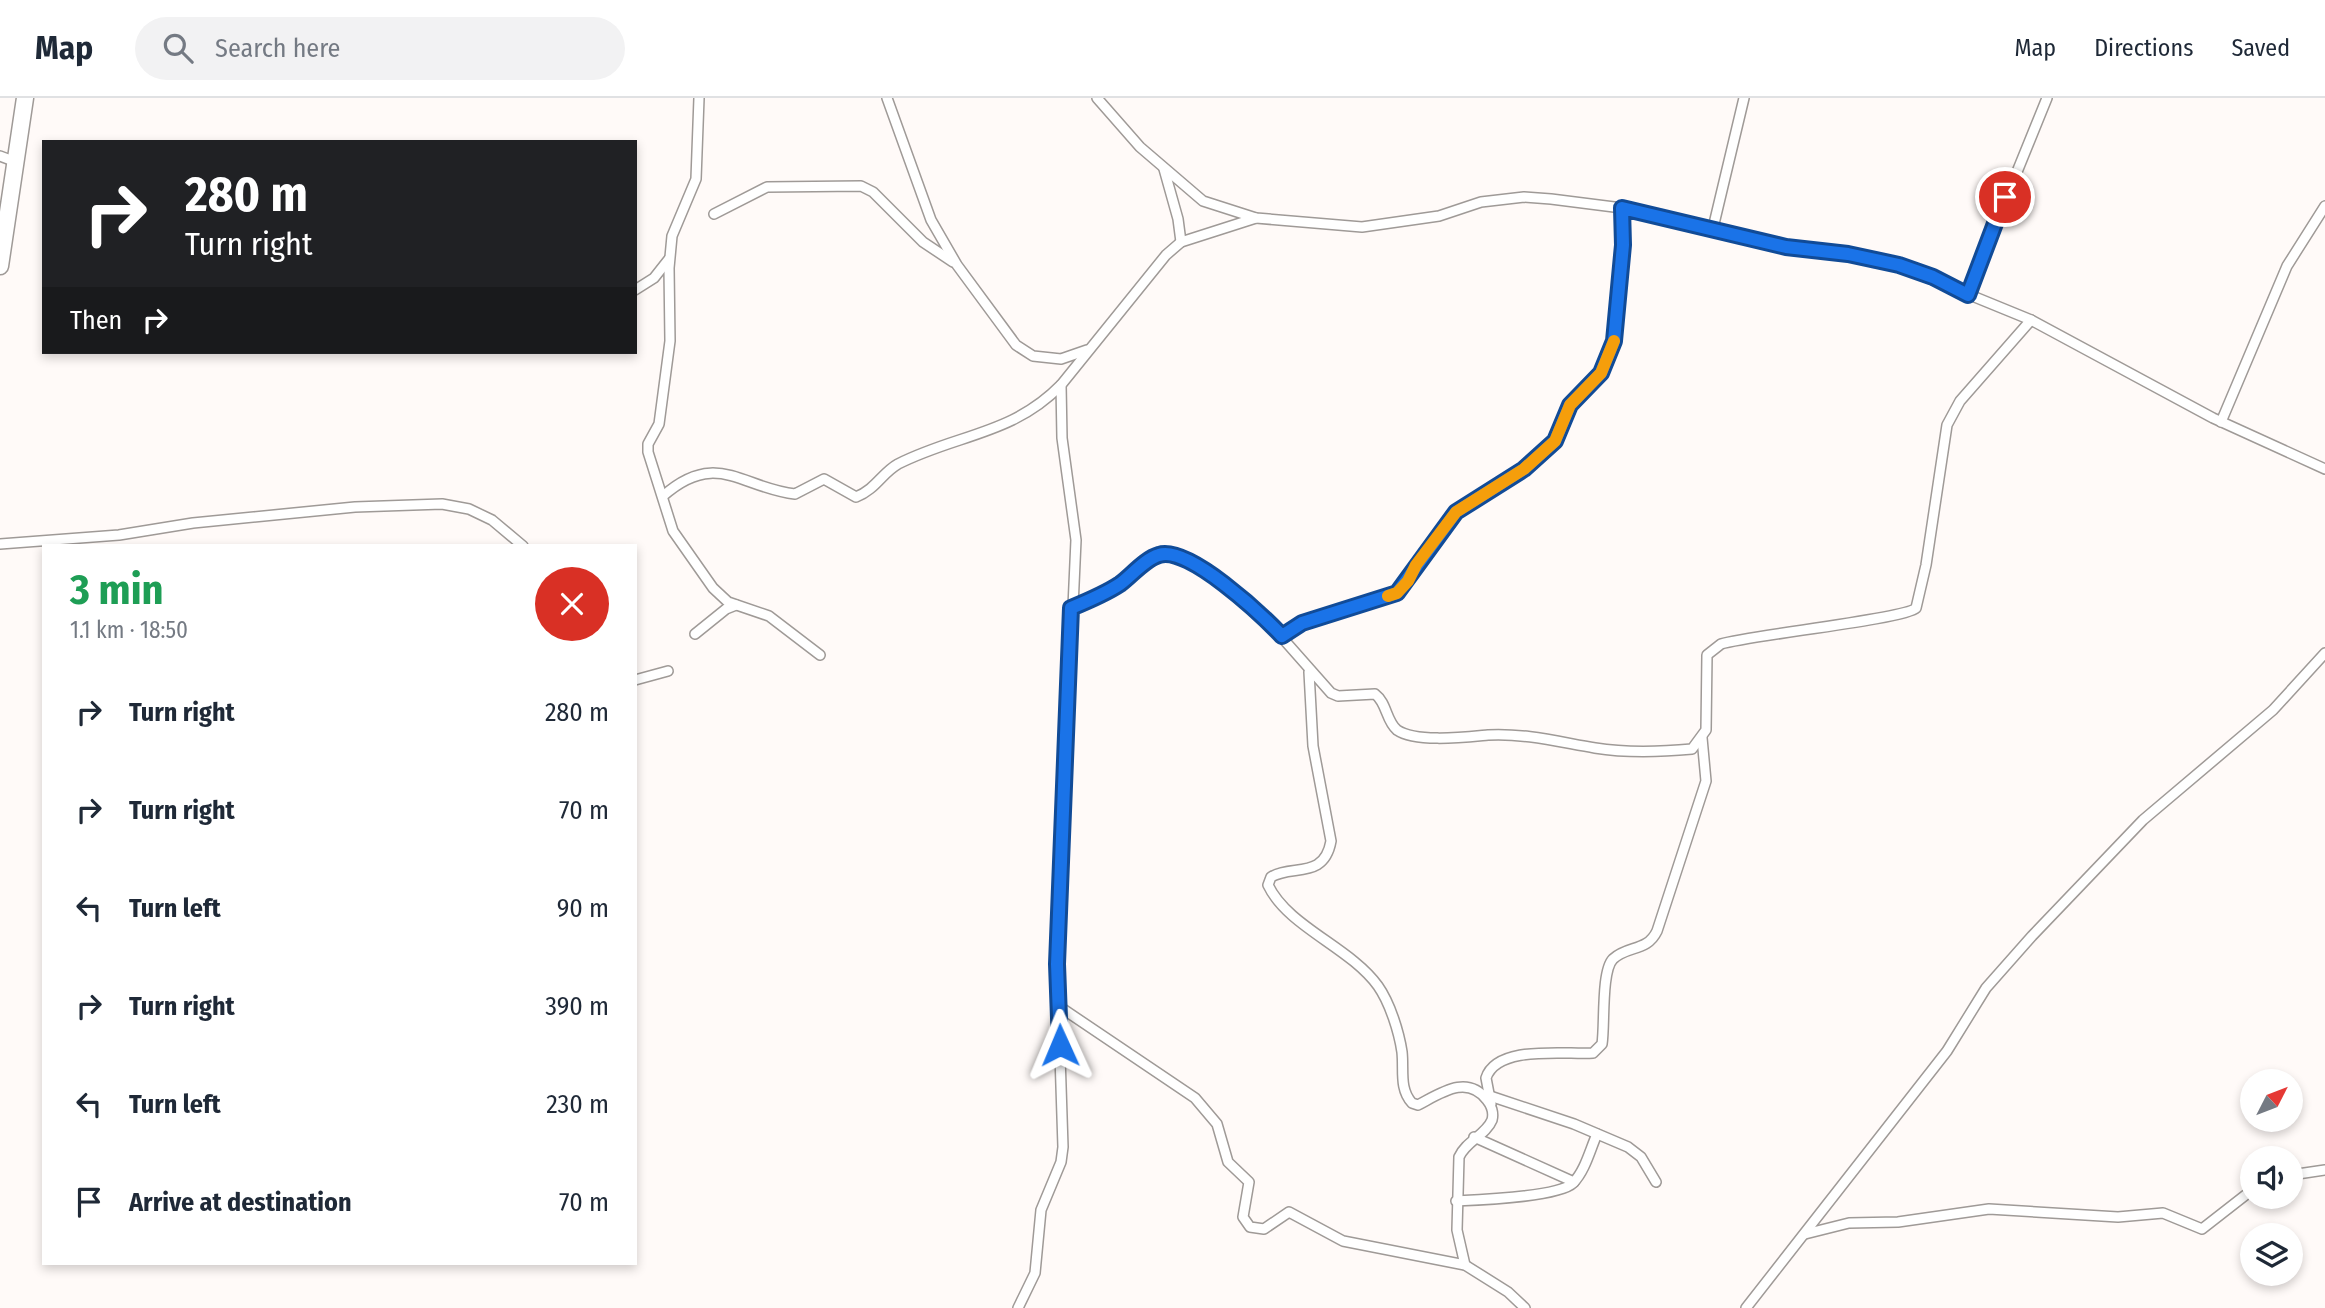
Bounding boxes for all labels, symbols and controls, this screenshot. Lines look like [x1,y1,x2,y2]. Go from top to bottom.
search box [135,17,625,80]
text: Map [35,28,93,68]
icon: search [159,29,197,67]
text: Search here [215,33,340,64]
text: Map [2015,34,2056,62]
text: Directions [2094,34,2193,62]
text: Saved [2231,34,2290,62]
text: 280 m [185,165,308,224]
pin [1975,167,2035,227]
icon: right [70,168,161,259]
icon: arrive [1986,178,2024,216]
text: Turn right [185,225,312,263]
icon: right [136,301,174,339]
text: Then [70,305,122,336]
text: 3 min [70,565,164,615]
button: close [535,567,609,641]
text: 1.1 km · 18:50 [70,616,188,644]
icon: right [70,693,108,731]
text: Turn right [129,697,235,728]
text: 280 m [545,697,609,728]
icon: right [70,791,108,829]
text: Turn right [129,795,235,826]
text: 70 m [559,795,609,826]
icon: left [70,889,108,927]
text: Turn left [129,893,221,924]
text: 90 m [557,893,609,924]
icon: right [70,987,108,1025]
text: Turn right [129,991,235,1022]
text: 390 m [545,991,609,1022]
position arrow [1023,1008,1097,1082]
north arrow [2240,1069,2303,1132]
map controls [2240,1069,2303,1286]
icon: left [70,1085,108,1123]
text: Turn left [129,1089,221,1120]
text: 230 m [546,1089,609,1120]
button: sound [2240,1146,2303,1209]
icon: arrive [70,1183,108,1221]
text: Arrive at destination [129,1187,352,1218]
text: 70 m [559,1187,609,1218]
button: layers [2240,1223,2303,1286]

